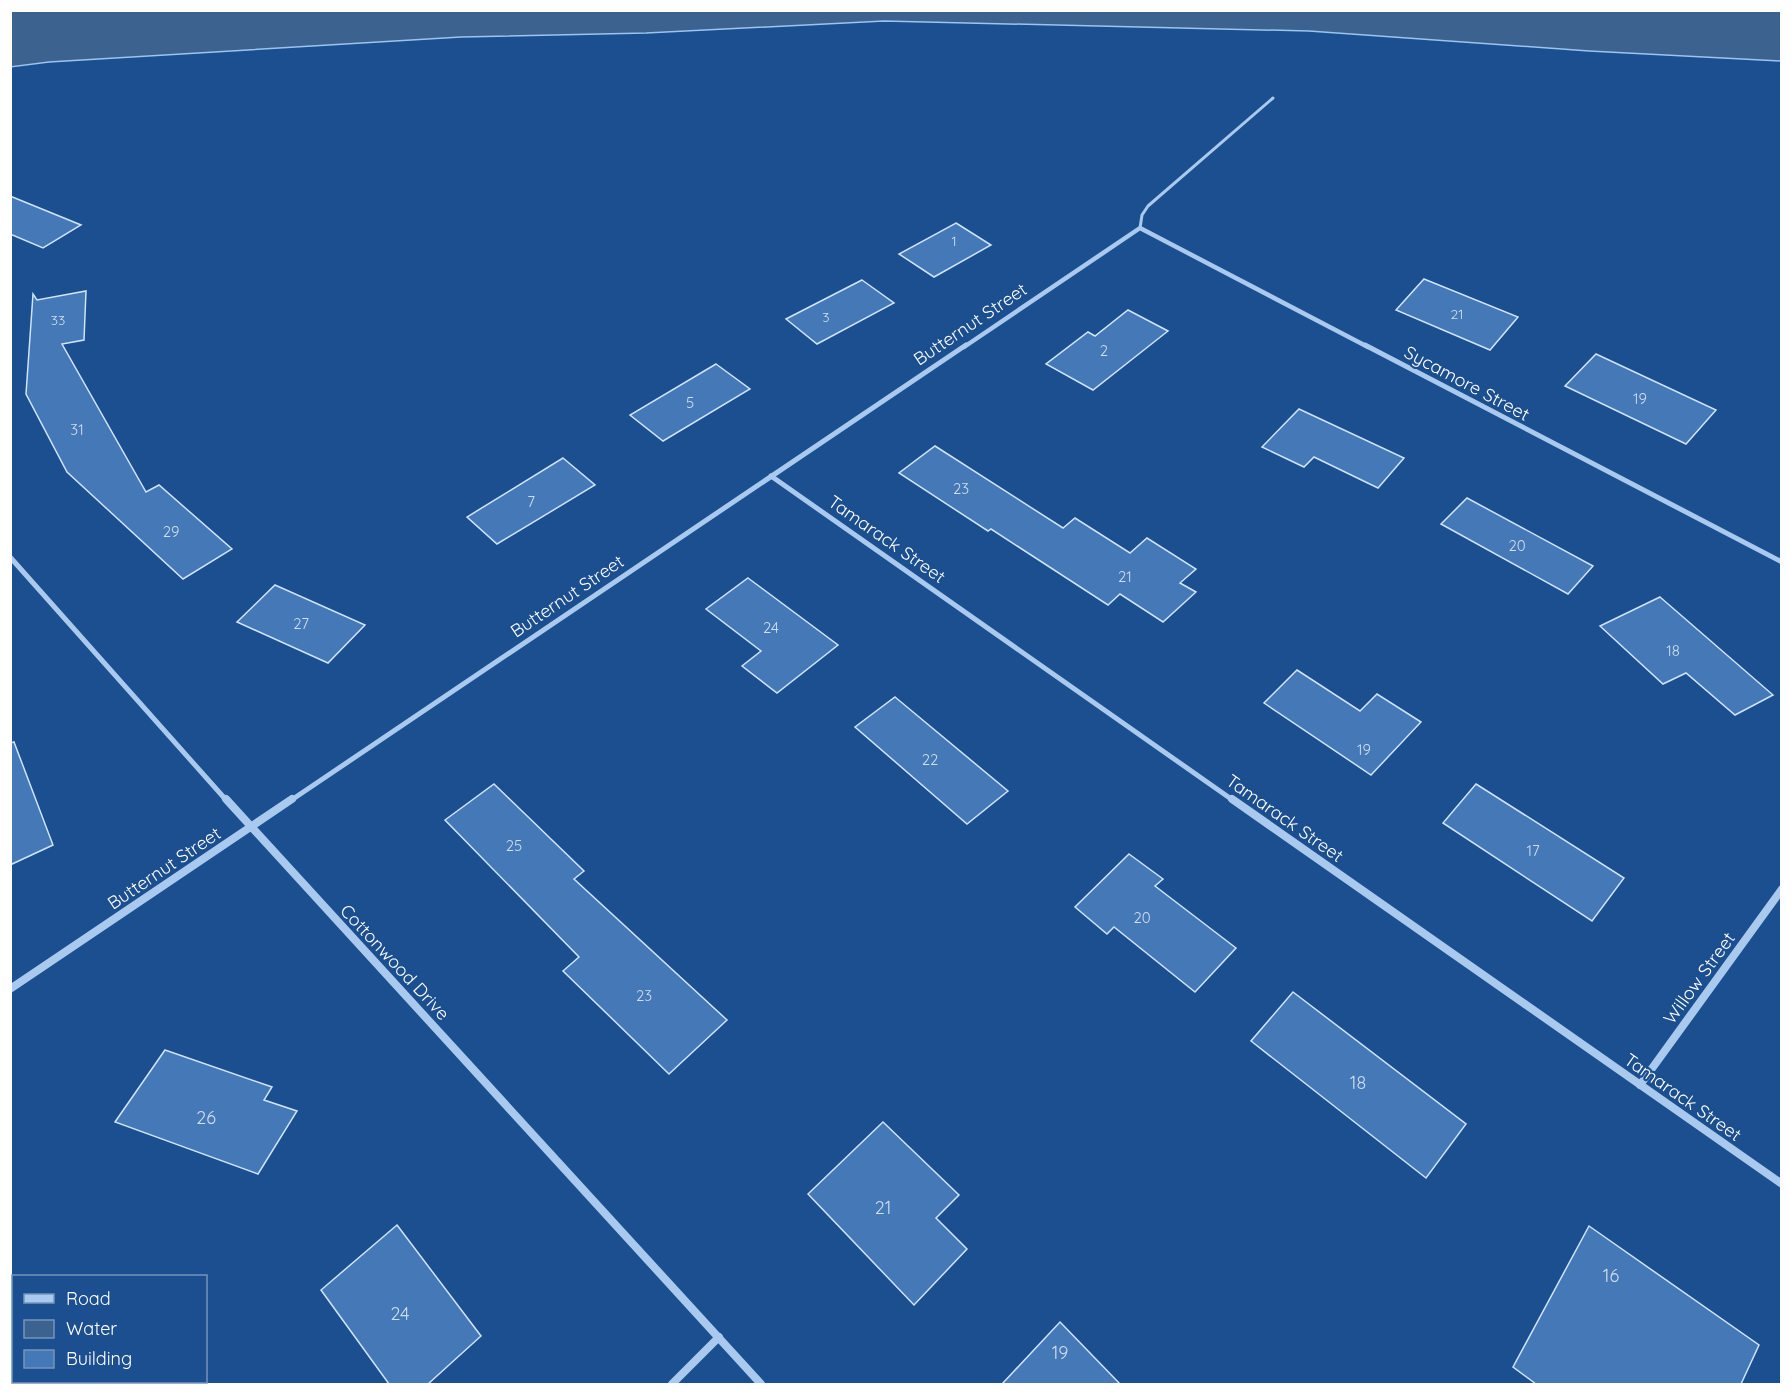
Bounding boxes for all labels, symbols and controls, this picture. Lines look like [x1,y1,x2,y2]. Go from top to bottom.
house number: 1 [951,232,957,250]
street label: Butternut Street [909,278,1031,370]
house number: 21 [1451,305,1463,323]
house number: 3 [822,308,830,326]
house number: 33 [51,311,65,329]
street label: Sycamore Street [1400,340,1534,426]
house number: 2 [1100,341,1108,360]
house number: 19 [1633,389,1647,408]
house number: 5 [686,393,694,412]
house number: 31 [70,420,84,439]
house number: 23 [953,479,969,498]
street label: Tamarack Street [824,490,950,588]
house number: 7 [527,492,535,511]
house number: 29 [163,522,179,541]
house number: 20 [1508,536,1526,555]
street label: Butternut Street [506,550,628,642]
house number: 21 [1118,567,1132,586]
house number: 27 [293,614,309,633]
house number: 24 [763,618,779,637]
house number: 18 [1666,641,1680,660]
house number: 19 [1357,740,1371,759]
house number: 22 [922,750,938,769]
street label: Tamarack Street [1222,769,1348,867]
street label: Butternut Street [103,822,225,914]
house number: 25 [506,836,522,855]
house number: 17 [1526,841,1540,860]
street label: Cottonwood Drive [335,899,455,1025]
house number: 20 [1133,908,1151,927]
street label: Willow Street [1658,928,1740,1028]
house number: 23 [636,986,652,1005]
street label: Tamarack Street [1620,1048,1746,1146]
house number: 18 [1350,1071,1366,1094]
house number: 26 [196,1106,216,1129]
house number: 21 [875,1196,891,1219]
house number: 16 [1603,1264,1619,1287]
legend [12,1275,207,1383]
text: Road [66,1287,111,1310]
house number: 24 [390,1302,410,1325]
text: Water [66,1317,117,1340]
house number: 19 [1052,1341,1068,1364]
text: Building [66,1347,132,1370]

